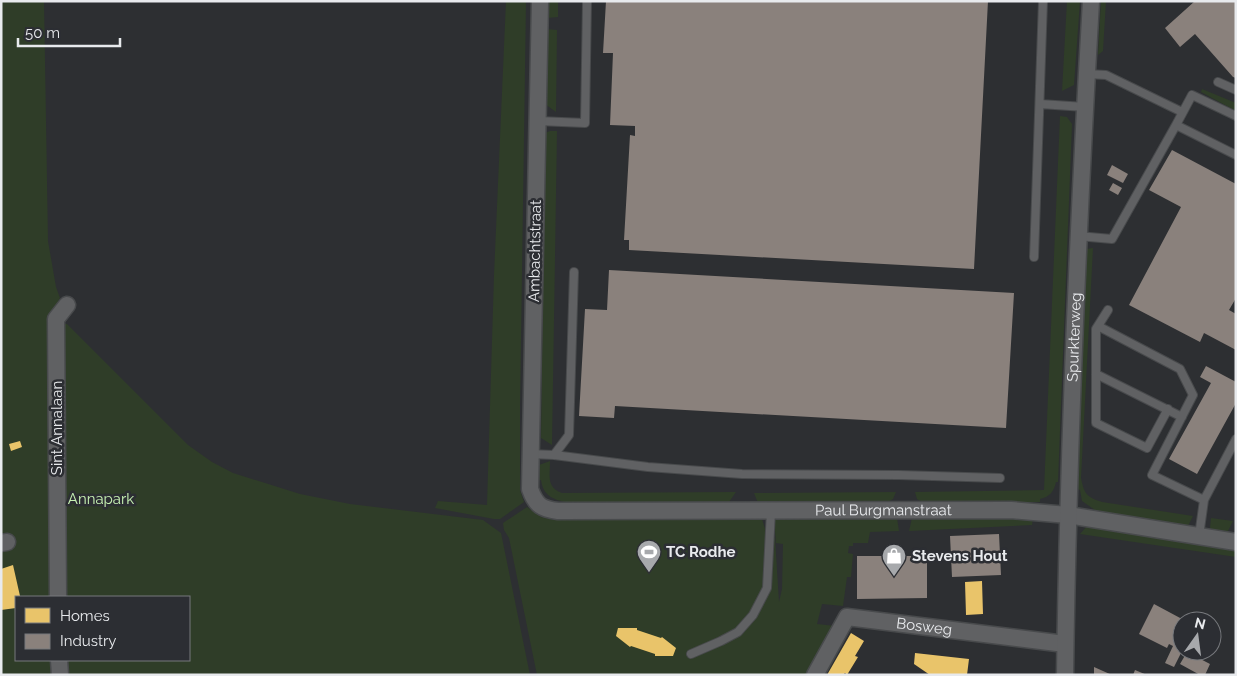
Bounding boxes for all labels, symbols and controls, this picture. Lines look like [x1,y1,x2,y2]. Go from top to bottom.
scale bar [18,15,120,47]
text: 50 m [25,24,60,42]
street label: Ambachtstraat [525,200,545,302]
street label: Spurkterweg [1064,292,1085,382]
street label: Sint Annalaan [48,381,66,475]
park label: Annapark [68,490,134,508]
street label: Paul Burgmanstraat [815,501,952,519]
sports icon: TC Rodhe [636,539,662,573]
place label: TC Rodhe [666,543,735,561]
shop icon: Stevens Hout [881,543,907,577]
place label: Stevens Hout [912,547,1008,565]
legend [15,596,190,661]
text: Homes [60,607,110,625]
north arrow [1172,611,1222,661]
street label: Bosweg [895,614,953,639]
text: N [1193,614,1207,632]
text: Industry [60,632,116,650]

